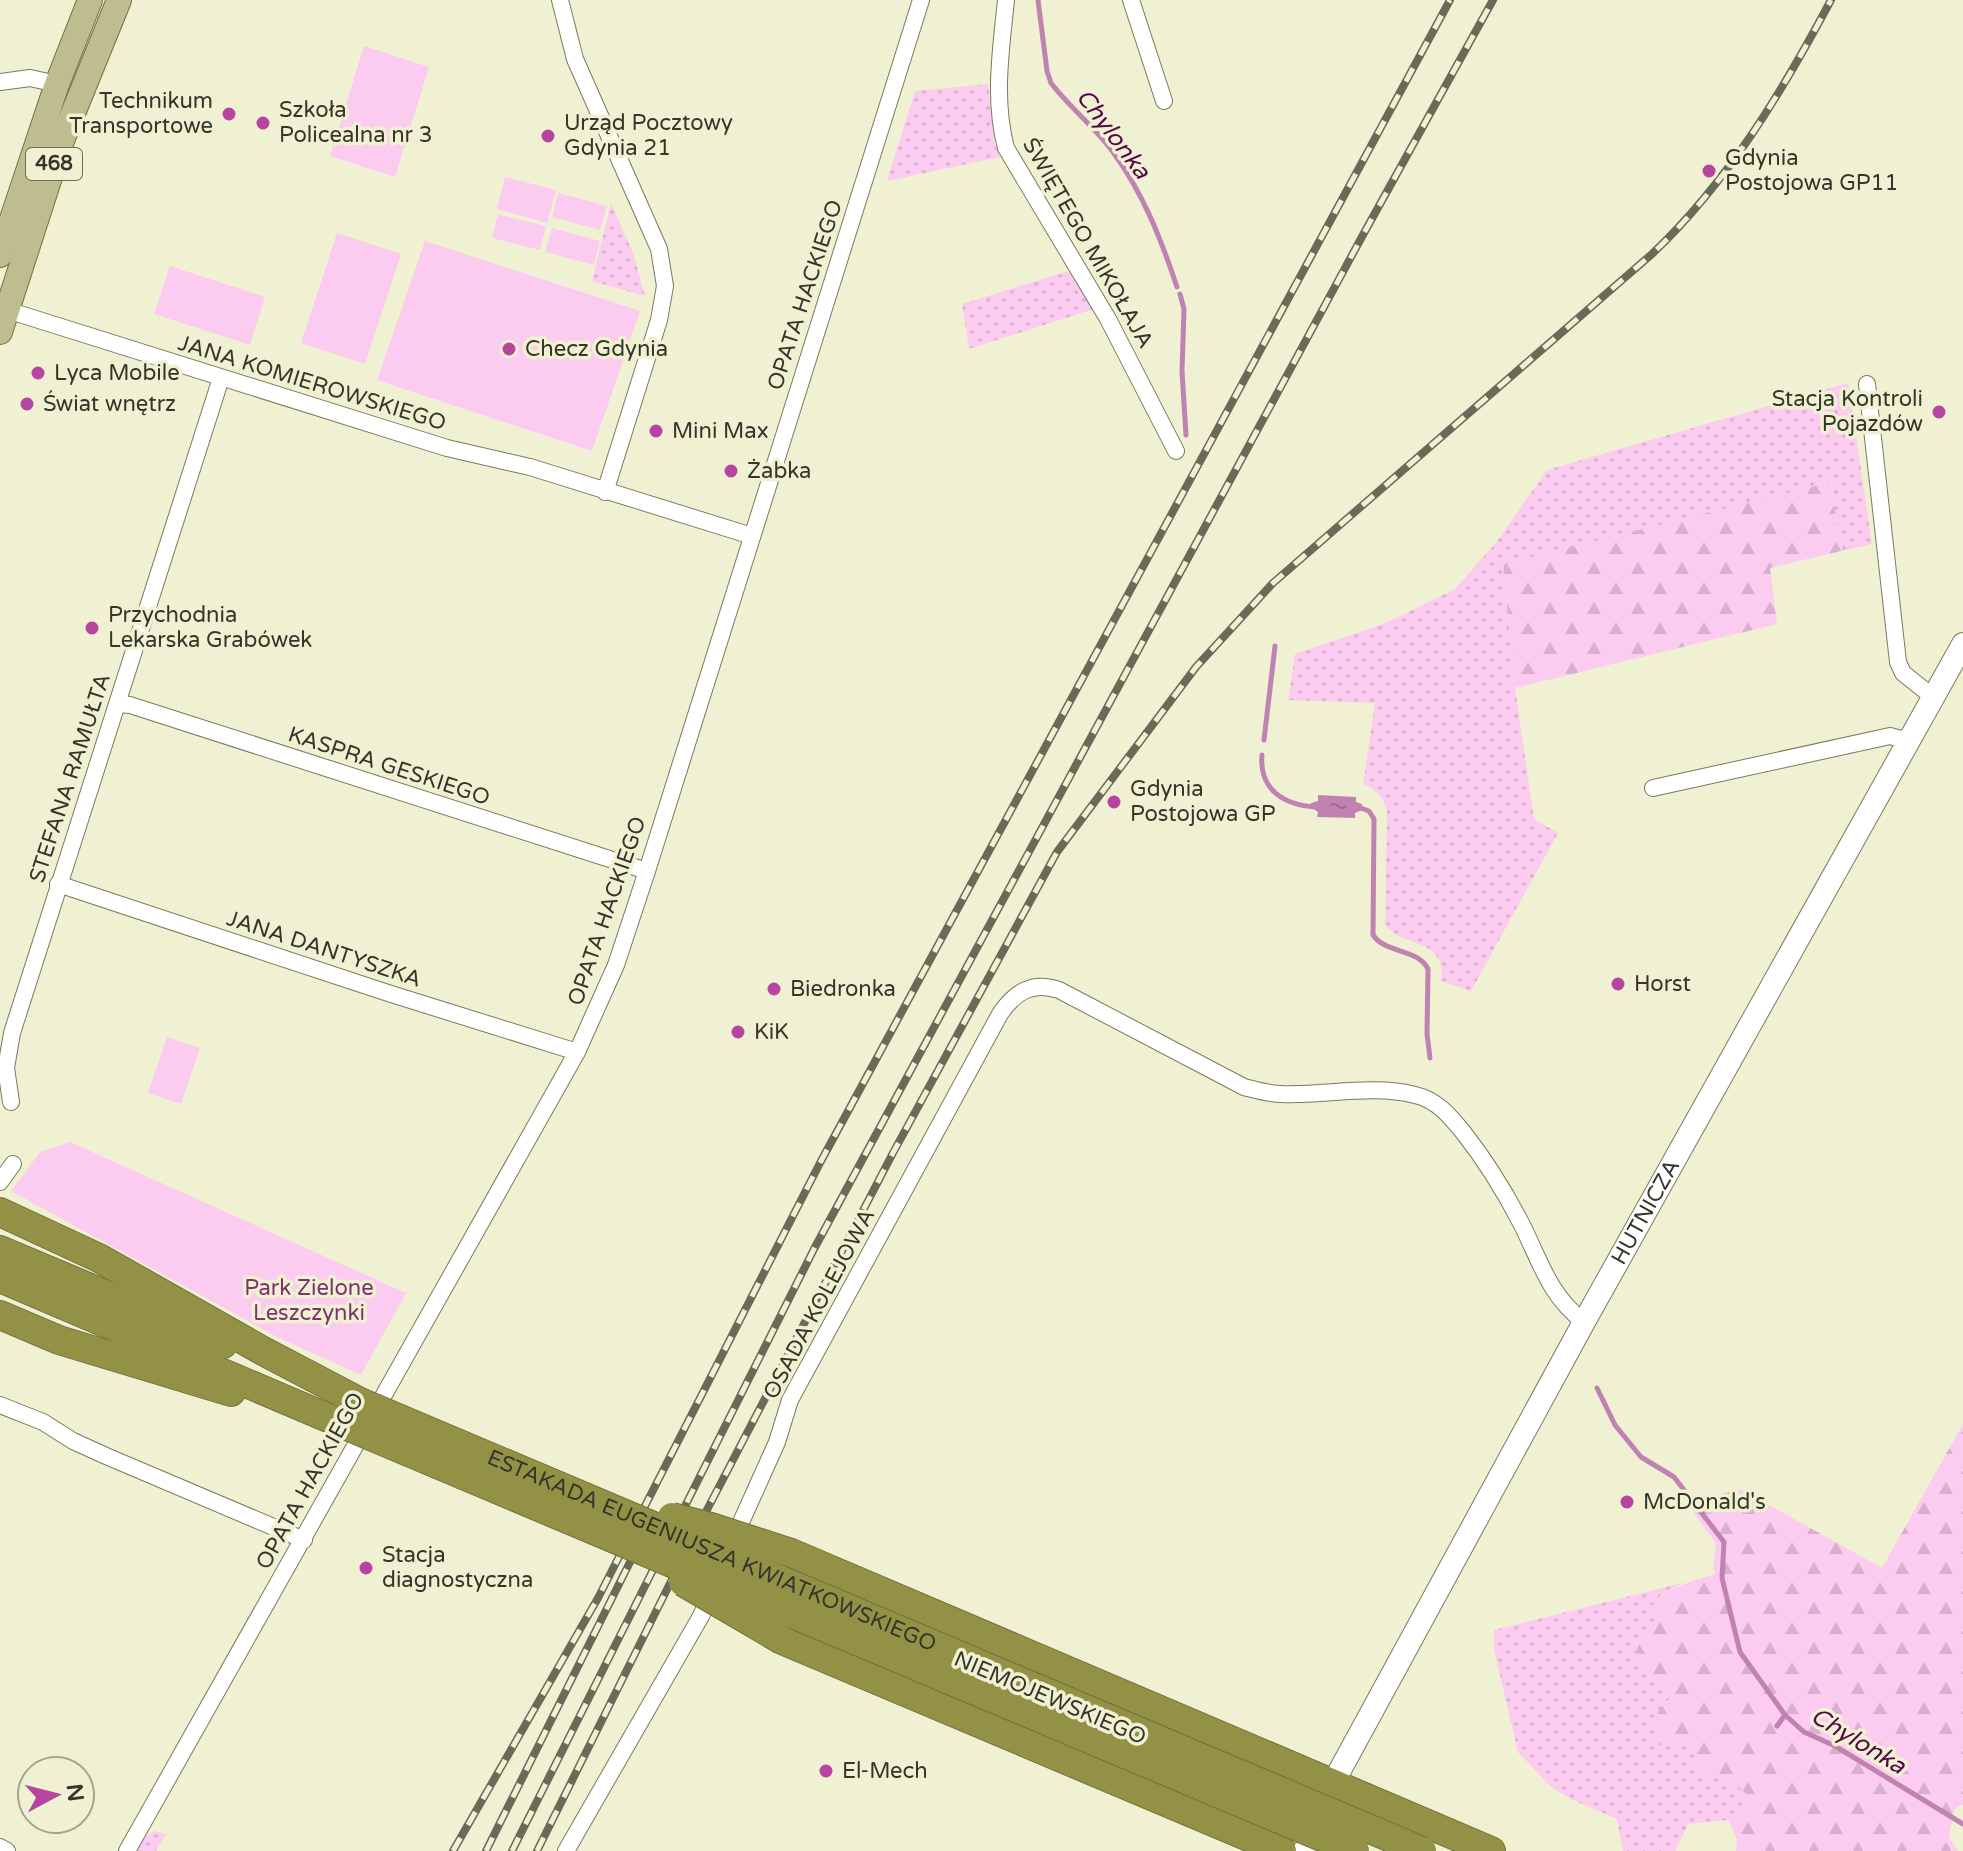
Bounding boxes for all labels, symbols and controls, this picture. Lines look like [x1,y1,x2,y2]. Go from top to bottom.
water label: Chylonka [1070,83,1157,185]
place label: Technikum Transportowe [69,88,213,139]
place label: Szkoła Policealna nr 3 [279,97,433,148]
marker: Technikum Transportowe [220,105,238,123]
place label: Urząd Pocztowy Gdynia 21 [564,110,733,161]
marker: Szkoła Policealna nr 3 [254,114,272,132]
marker: Urząd Pocztowy Gdynia 21 [539,127,557,145]
street label: ŚWIĘTEGO MIKOŁAJA [1017,133,1160,353]
place label: Gdynia Postojowa GP11 [1725,145,1898,196]
road number: 468 [26,148,82,180]
marker: Gdynia Postojowa GP11 [1700,162,1718,180]
street label: OPATA HACKIEGO [762,197,848,393]
street label: JANA KOMIEROWSKIEGO [175,330,449,436]
place label: Checz Gdynia [525,336,668,362]
marker: Checz Gdynia [500,340,518,358]
place label: Lyca Mobile [54,360,180,386]
marker: Lyca Mobile [29,364,47,382]
place label: Stacja Kontroli Pojazdów [1772,386,1923,437]
place label: Świat wnętrz [43,390,176,417]
marker: Świat wnętrz [18,395,36,413]
marker: Stacja Kontroli Pojazdów [1930,403,1948,421]
place label: Mini Max [672,418,769,444]
marker: Mini Max [647,422,665,440]
place label: Żabka [747,458,811,484]
marker: Żabka [722,462,740,480]
place label: Przychodnia Lekarska Grabówek [108,602,312,653]
marker: Przychodnia Lekarska Grabówek [83,619,101,637]
street label: STEFANA RAMUŁTA [24,670,116,886]
street label: KASPRA GESKIEGO [285,721,493,811]
place label: Gdynia Postojowa GP [1130,776,1276,827]
marker: Gdynia Postojowa GP [1105,793,1123,811]
street label: OPATA HACKIEGO [562,813,652,1009]
street label: JANA DANTYSZKA [223,905,425,993]
place label: Horst [1634,971,1691,997]
marker: Horst [1609,975,1627,993]
place label: Biedronka [790,976,896,1002]
marker: Biedronka [765,980,783,998]
place label: KiK [754,1019,789,1045]
marker: KiK [729,1023,747,1041]
street label: HUTNICZA [1606,1155,1685,1269]
street label: OSADA KOLEJOWA [758,1204,880,1404]
park label: Park Zielone Leszczynki [244,1275,374,1326]
street label: OPATA HACKIEGO [251,1388,369,1574]
street label: ESTAKADA EUGENIUSZA KWIATKOWSKIEGO [483,1444,940,1657]
place label: McDonald's [1643,1489,1766,1515]
marker: McDonald's [1618,1493,1636,1511]
place label: Stacja diagnostyczna [382,1542,533,1593]
marker: Stacja diagnostyczna [357,1559,375,1577]
street label: NIEMOJEWSKIEGO [950,1646,1150,1750]
water label: Chylonka [1805,1701,1911,1781]
north arrow [16,1755,96,1835]
place label: El-Mech [842,1758,928,1784]
marker: El-Mech [817,1762,835,1780]
text: N [61,1782,89,1803]

